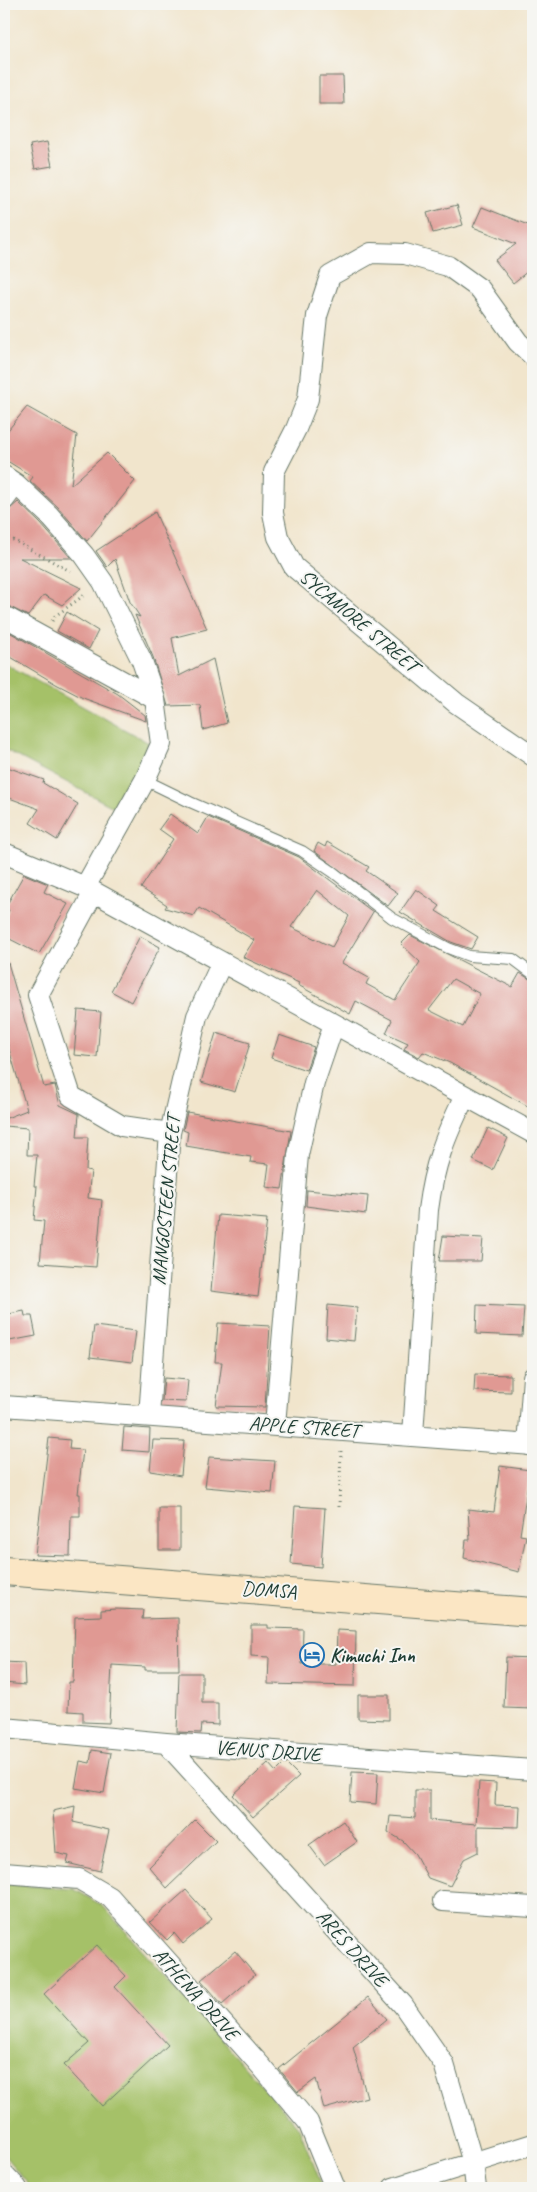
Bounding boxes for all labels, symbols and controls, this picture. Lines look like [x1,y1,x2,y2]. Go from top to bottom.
street label: SYCAMORE STREET [294,564,427,681]
street label: MANGOSTEEN STREET [146,1110,186,1286]
street label: APPLE STREET [248,1411,364,1444]
street label: DOMSA [241,1576,298,1604]
hotel icon: Kimuchi Inn [299,1642,325,1668]
place label: Kimuchi Inn [330,1643,415,1668]
street label: VENUS DRIVE [215,1735,324,1767]
street label: ARES DRIVE [311,1904,395,1994]
street label: ATHENA DRIVE [148,1942,246,2048]

